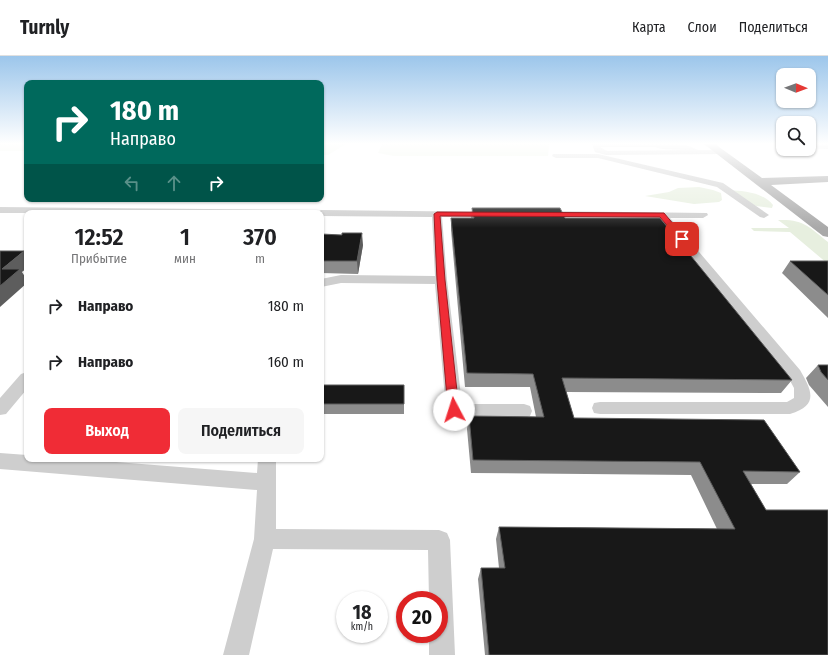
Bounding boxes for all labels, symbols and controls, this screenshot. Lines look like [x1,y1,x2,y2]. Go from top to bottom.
text: Turnly [20,16,69,39]
text: Карта [632,19,666,36]
text: Слои [688,19,717,36]
text: Поделиться [739,19,808,36]
north arrow [776,68,816,108]
map controls [776,68,816,156]
text: 180 m [110,94,179,127]
icon: right [44,96,96,148]
button: search [776,116,816,156]
text: Направо [110,128,176,150]
icon: left [121,172,143,194]
icon: ahead [163,172,185,194]
icon: right [205,172,227,194]
pin [665,222,699,256]
text: 12:52 [75,223,123,251]
text: 1 [180,223,190,251]
text: 370 [243,223,277,251]
icon: arrive [671,228,693,250]
text: Прибытие [71,251,127,266]
text: мин [174,251,196,266]
text: m [255,251,265,266]
icon: right [44,295,66,317]
text: Направо [78,297,133,315]
text: 180 m [268,297,304,315]
icon: right [44,351,66,373]
text: Направо [78,353,133,371]
text: 160 m [268,353,304,371]
position arrow [433,389,475,431]
button: Выход [44,408,170,454]
button: Поделиться [178,408,304,454]
speed limit sign: 20 [396,591,448,643]
text: 18 [352,600,372,624]
text: km/h [351,621,373,633]

